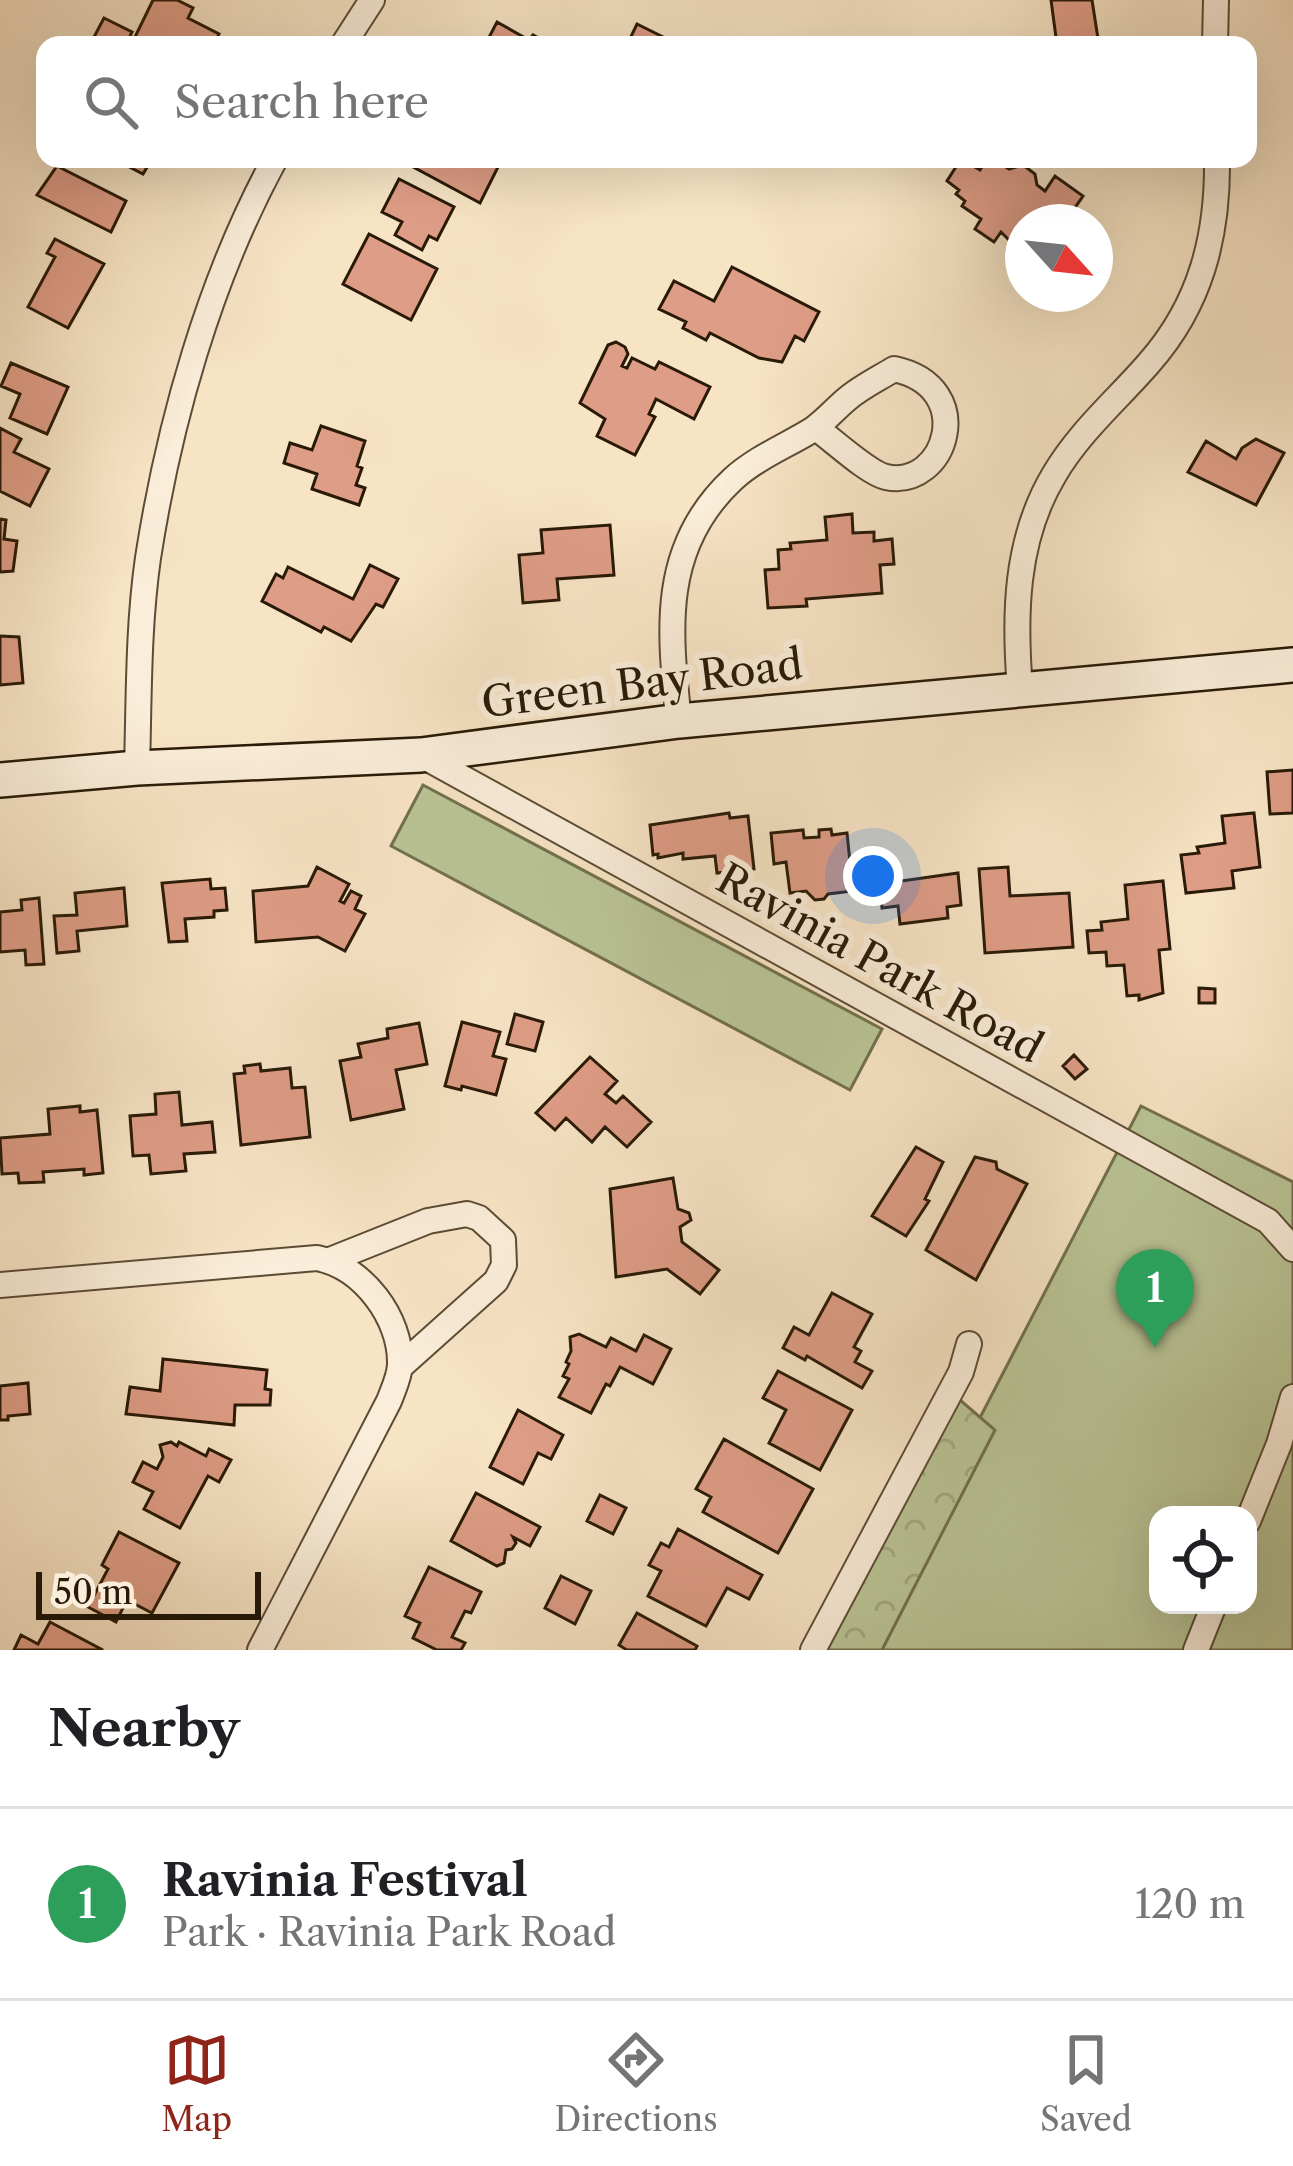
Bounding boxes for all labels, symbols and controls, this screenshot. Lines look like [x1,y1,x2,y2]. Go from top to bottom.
search box [36,36,1257,168]
icon: search [78,69,144,135]
text: Search here [174,74,429,130]
north arrow [1005,204,1113,312]
street label: Green Bay Road [479,638,805,728]
your location [843,846,903,906]
street label: Ravinia Park Road [708,852,1052,1074]
pin: 1 [1116,1249,1194,1348]
map controls [1149,1506,1257,1614]
button: locate [1149,1506,1257,1614]
scale bar [36,1566,261,1619]
text: 50 m [54,1572,132,1613]
text: Nearby [48,1697,240,1759]
text: Ravinia Festival [162,1852,528,1908]
text: 1 [78,1880,96,1928]
text: 120 m [1135,1880,1245,1928]
text: Park · Ravinia Park Road [162,1908,616,1956]
tab: Map [161,2027,232,2140]
tab: Directions [555,2027,718,2140]
tab: Saved [1040,2027,1132,2140]

